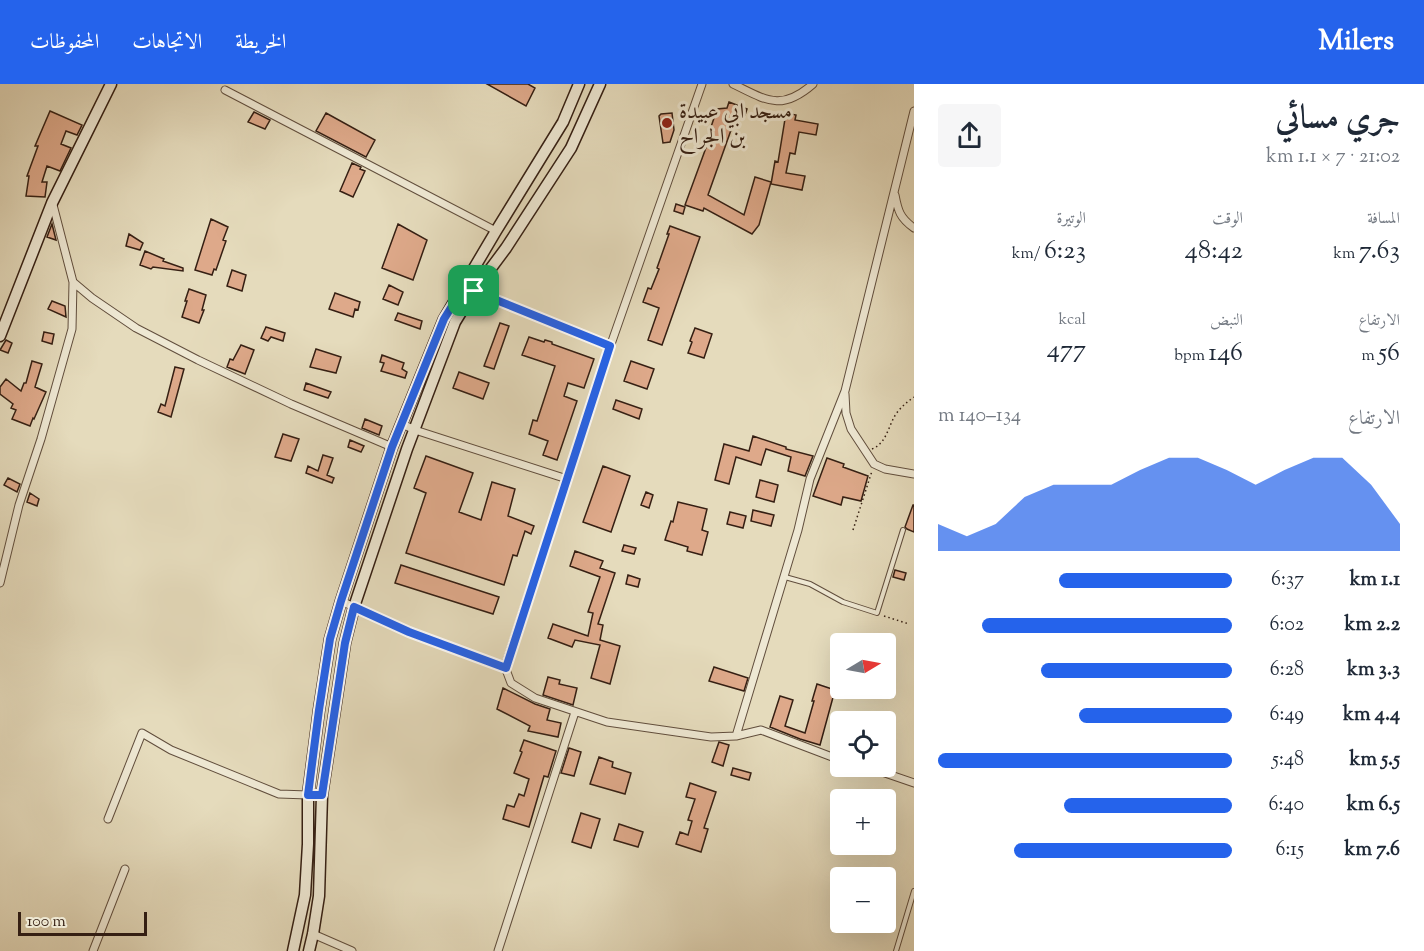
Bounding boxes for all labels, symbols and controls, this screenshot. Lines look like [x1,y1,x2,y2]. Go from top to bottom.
text: Milers [1318,22,1394,62]
text: المحفوظات [30,28,99,58]
text: الاتجاهات [132,28,202,58]
text: الخريطة [235,28,286,58]
text: جري مسائي [1275,96,1400,144]
place label: مسجد ابي عبيدة بن الجراح [679,97,792,155]
button: share [938,104,1001,167]
marker: مسجد ابي عبيدة بن الجراح [660,116,674,130]
text: 21:02 · 7 × 1.1 km [1266,143,1400,172]
text: الوتيرة [1056,208,1086,231]
text: الوقت [1212,208,1243,231]
text: المسافة [1367,208,1400,231]
text: 6:23 [1044,233,1086,270]
text: 48:42 [1185,233,1243,270]
text: 7.63 [1359,233,1400,270]
text: /km [1012,243,1044,266]
text: km [1333,243,1359,266]
pin [448,265,499,316]
icon: arrive [457,274,490,307]
text: kcal [1059,309,1086,332]
text: النبض [1210,310,1243,333]
text: الارتفاع [1358,310,1400,333]
text: 477 [1047,332,1086,369]
text: 146 [1208,335,1243,372]
text: 56 [1378,335,1400,372]
text: bpm [1174,345,1208,368]
text: m [1362,345,1378,368]
text: 134–140 m [938,402,1021,431]
text: الارتفاع [1348,405,1400,434]
text: 6:37 [1271,566,1304,595]
text: 1.1 km [1350,566,1400,595]
text: 6:02 [1270,611,1304,640]
text: 2.2 km [1345,611,1400,640]
north arrow [830,633,896,699]
map controls [830,633,896,933]
text: 6:28 [1270,656,1304,685]
text: 3.3 km [1347,656,1400,685]
text: 6:49 [1269,701,1304,730]
text: 4.4 km [1343,701,1400,730]
button: locate [830,711,896,777]
text: 5:48 [1272,746,1304,775]
text: 5.5 km [1350,746,1400,775]
button: + [830,789,896,855]
text: 6:40 [1269,791,1304,820]
text: 6.5 km [1347,791,1400,820]
text: 6:15 [1275,836,1304,865]
text: 7.6 km [1345,836,1400,865]
button: − [830,867,896,933]
scale bar [18,909,147,936]
text: 100 m [27,911,66,934]

